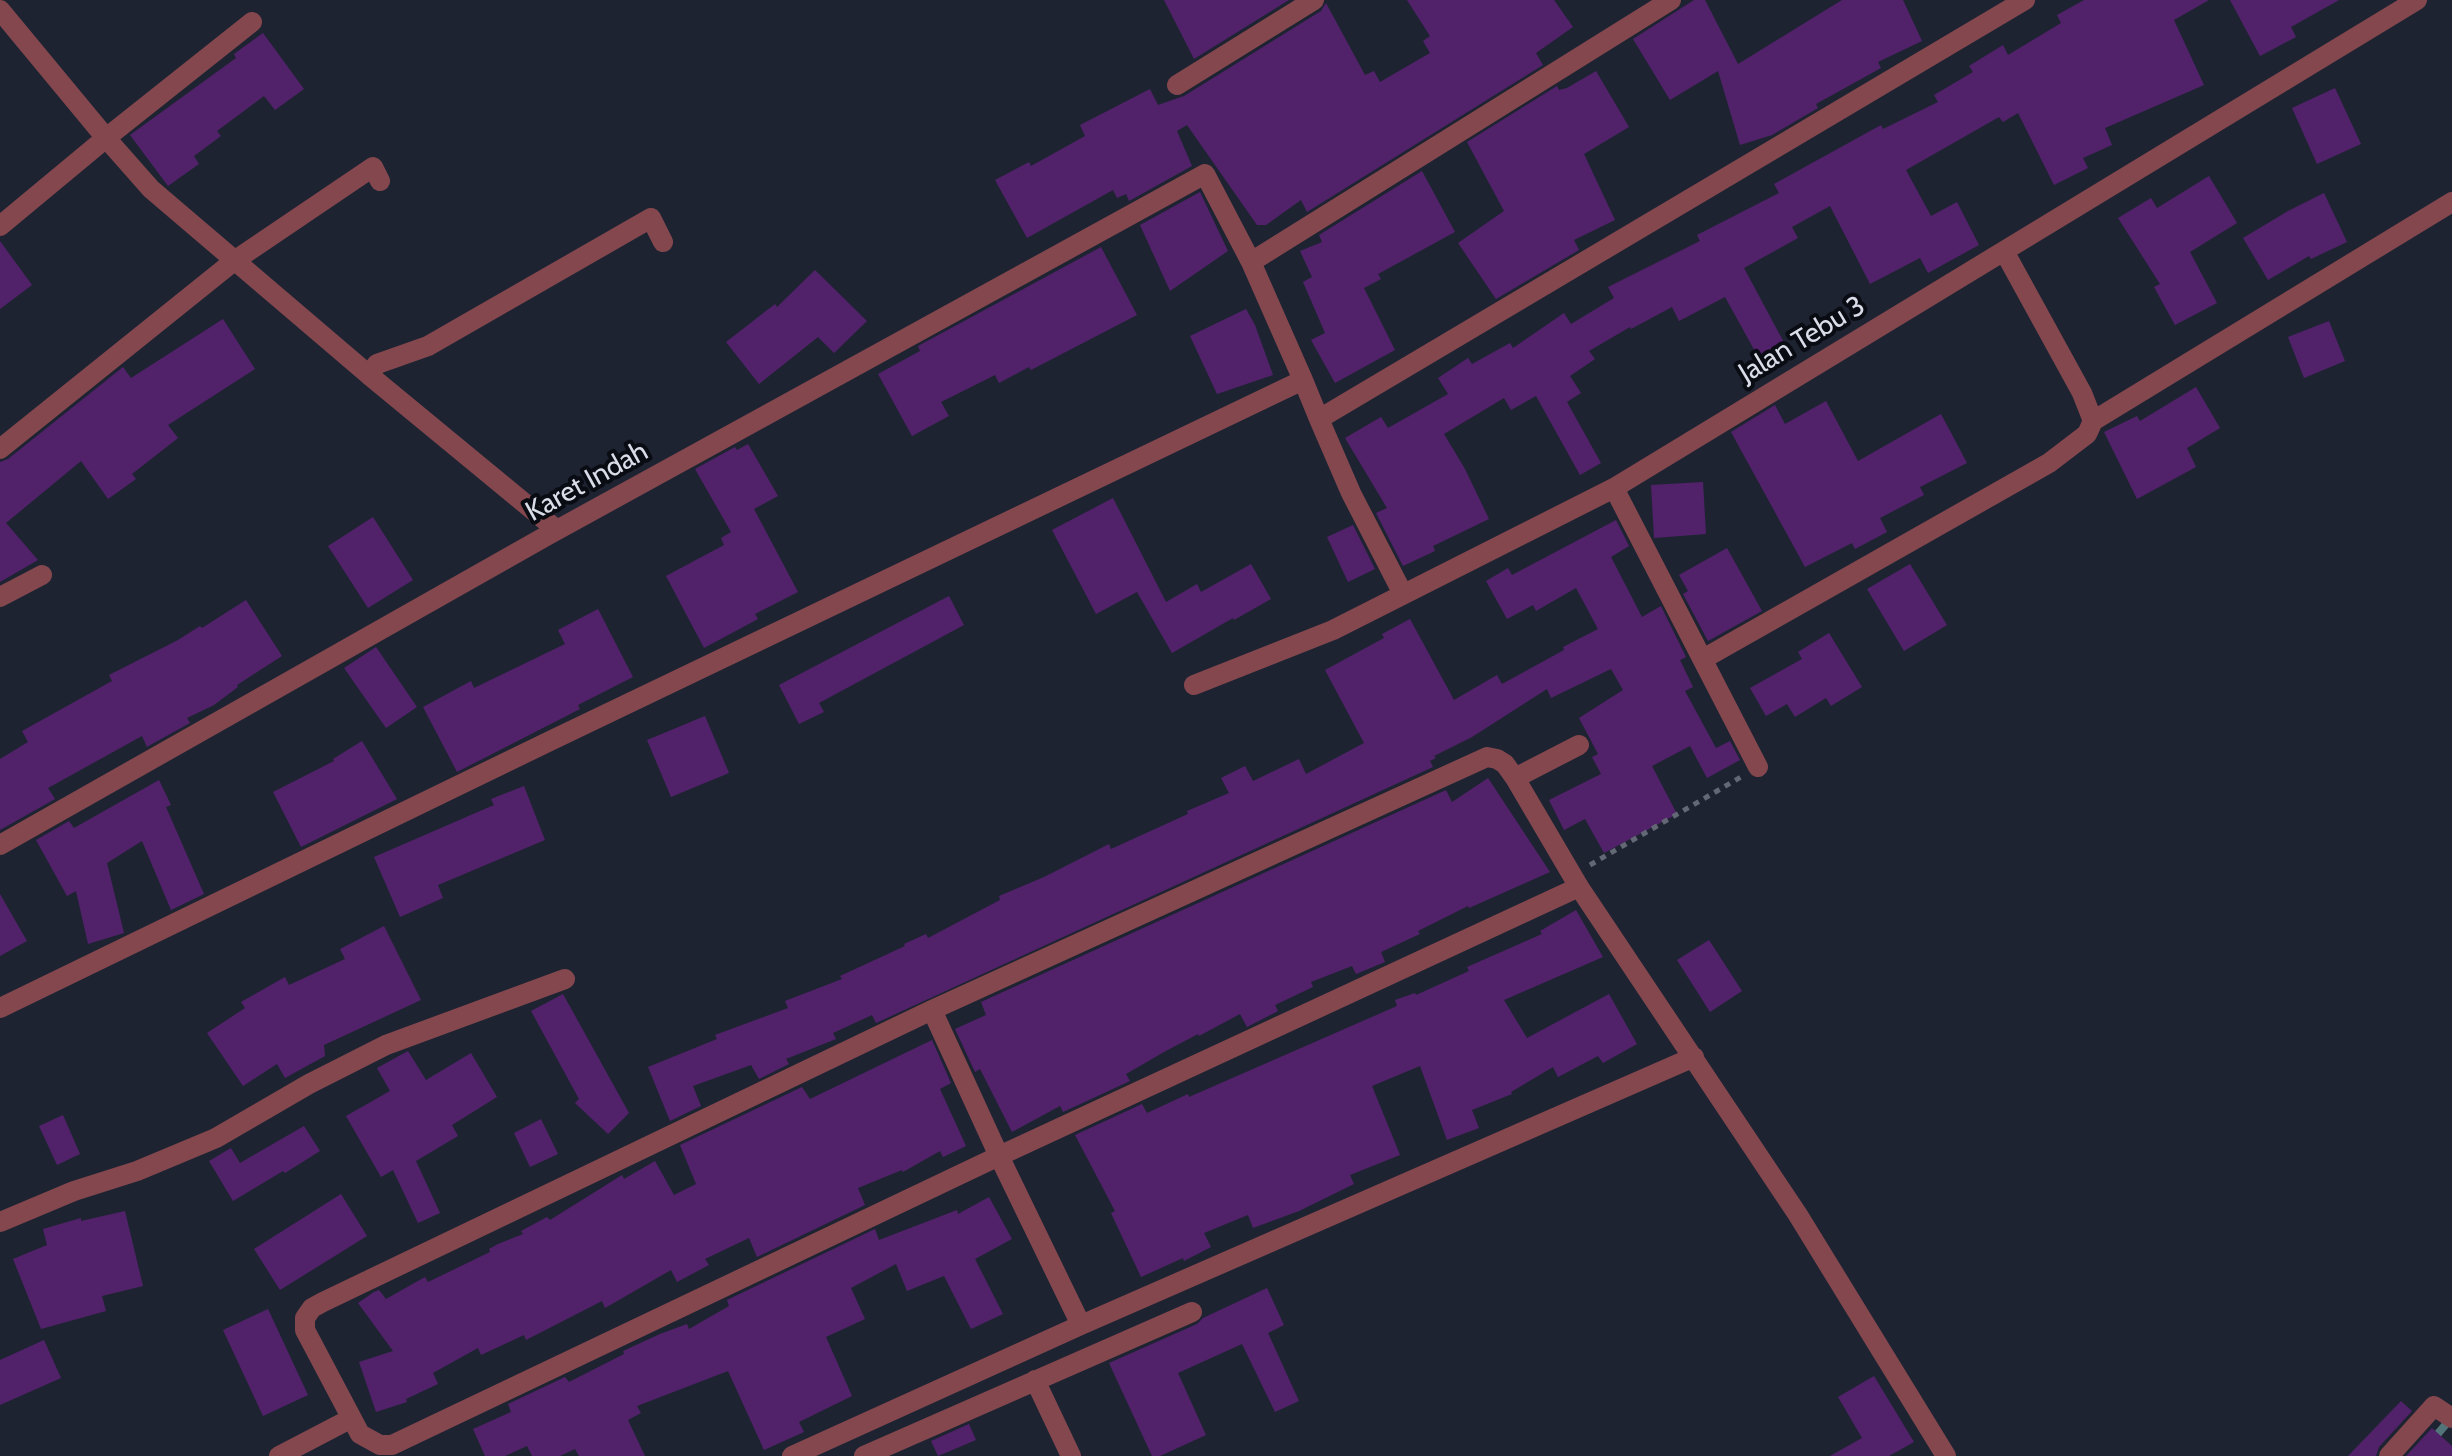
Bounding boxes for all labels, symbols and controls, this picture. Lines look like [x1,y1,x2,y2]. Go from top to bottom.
street label: Jalan Tebu 3 [1733,289,1871,391]
street label: Karet Indah [520,435,654,529]

